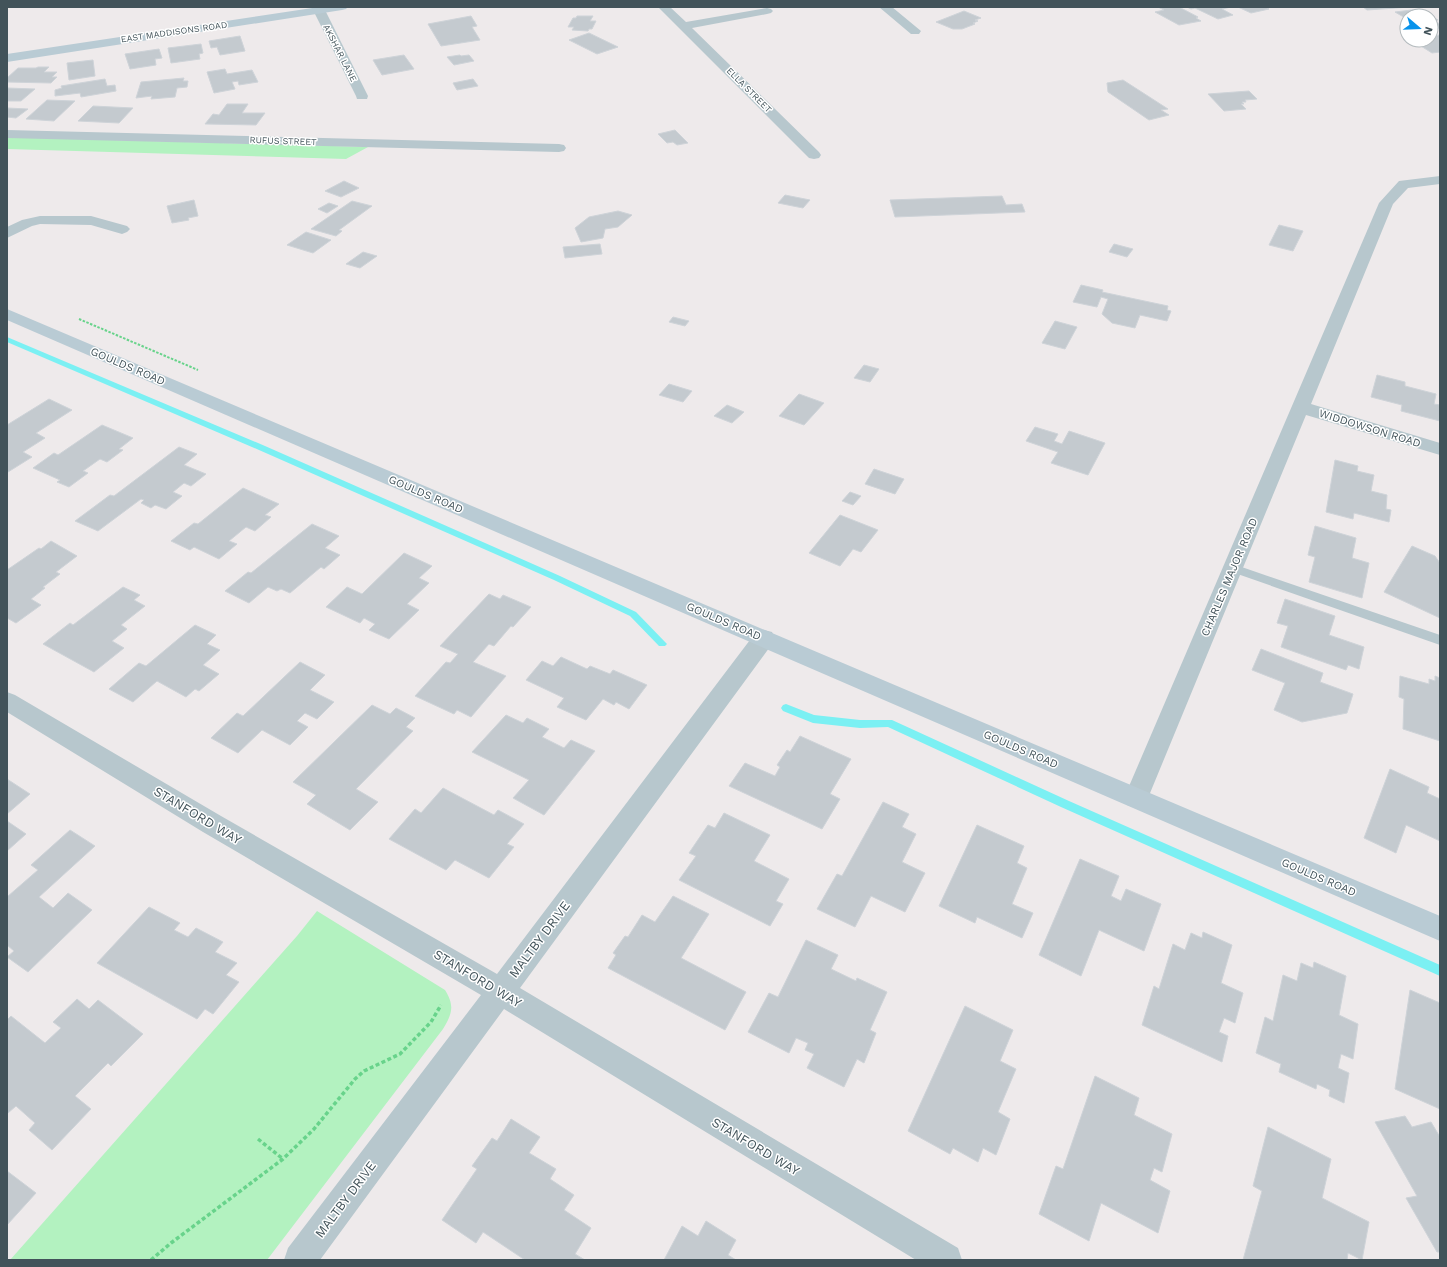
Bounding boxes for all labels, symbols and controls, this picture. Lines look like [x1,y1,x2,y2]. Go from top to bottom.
north arrow [1399,8,1439,48]
street label: EAST MADDISONS ROAD [120,20,228,44]
street label: AKSHAR LANE [321,23,359,83]
text: N [1421,25,1435,37]
street label: ELLA STREET [725,66,774,115]
street label: RUFUS STREET [249,135,317,147]
street label: GOULDS ROAD [89,345,167,388]
street label: WIDDOWSON ROAD [1317,407,1422,450]
street label: GOULDS ROAD [387,473,465,516]
street label: CHARLES MAJOR ROAD [1199,516,1260,638]
street label: GOULDS ROAD [685,600,763,643]
street label: GOULDS ROAD [982,728,1060,771]
street label: STANFORD WAY [151,783,245,848]
street label: GOULDS ROAD [1280,856,1358,899]
street label: MALTBY DRIVE [506,898,573,980]
street label: STANFORD WAY [431,946,525,1011]
street label: STANFORD WAY [709,1114,803,1179]
street label: MALTBY DRIVE [312,1158,379,1240]

